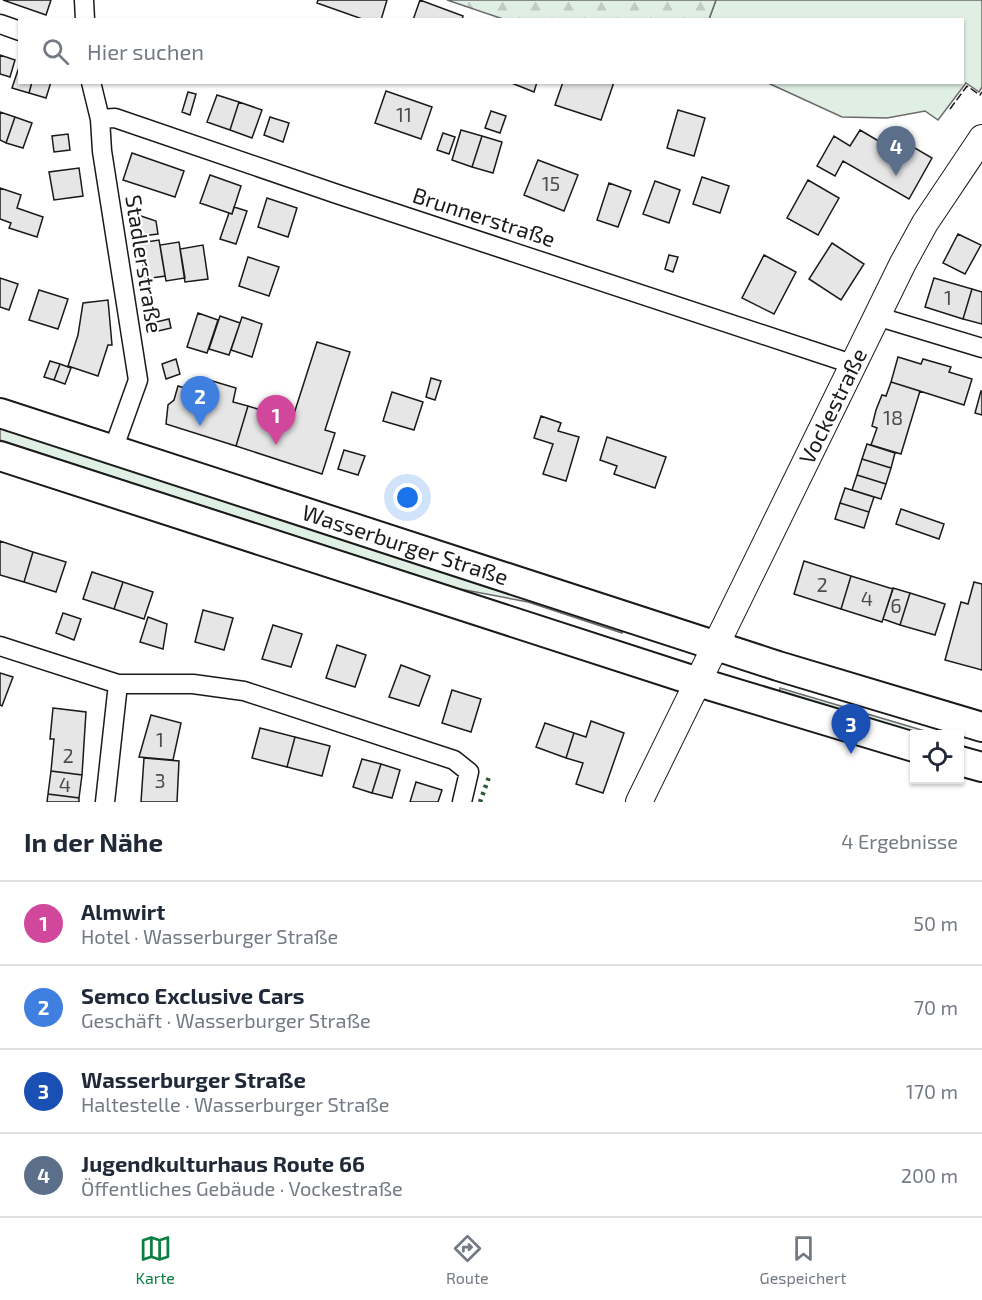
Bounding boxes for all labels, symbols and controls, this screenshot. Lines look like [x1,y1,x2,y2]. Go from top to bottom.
search box [18,18,964,84]
icon: search [39,35,72,68]
text: Hier suchen [87,38,204,64]
house number: 11 [396,102,412,126]
pin: 4 [876,126,916,176]
house number: 15 [542,171,560,195]
street label: Brunnerstraße [410,181,559,251]
street label: Stadlerstraße [121,193,169,335]
house number: 1 [944,285,952,309]
street label: Vockestraße [793,343,871,468]
pin: 2 [180,376,220,426]
pin: 1 [256,396,296,445]
house number: 18 [883,405,903,429]
your location [393,483,422,512]
street label: Wasserburger Straße [299,498,512,589]
house number: 2 [816,572,828,596]
house number: 4 [861,586,873,610]
house number: 6 [890,593,902,617]
pin: 3 [832,704,870,754]
house number: 1 [156,727,164,751]
map controls [910,730,964,784]
button: locate [910,730,964,784]
house number: 2 [62,743,74,767]
house number: 3 [154,768,166,792]
house number: 4 [59,772,71,796]
text: In der Nähe [24,826,163,857]
text: 4 Ergebnisse [841,829,958,853]
text: Almwirt [81,898,165,924]
text: 1 [39,911,48,935]
text: 50 m [913,911,958,935]
text: Hotel · Wasserburger Straße [81,924,338,948]
text: Semco Exclusive Cars [81,982,305,1008]
text: 2 [38,995,49,1019]
text: 70 m [914,995,958,1019]
text: Geschäft · Wasserburger Straße [81,1008,371,1032]
text: Wasserburger Straße [81,1066,306,1092]
text: 3 [38,1079,49,1103]
text: 170 m [906,1079,958,1103]
text: Haltestelle · Wasserburger Straße [81,1092,389,1116]
text: Jugendkulturhaus Route 66 [81,1150,365,1176]
text: 4 [37,1163,50,1187]
text: 200 m [901,1163,958,1187]
text: Öffentliches Gebäude · Vockestraße [81,1176,403,1200]
tab: Karte [136,1232,175,1287]
tab: Route [446,1232,489,1287]
tab: Gespeichert [760,1232,846,1287]

